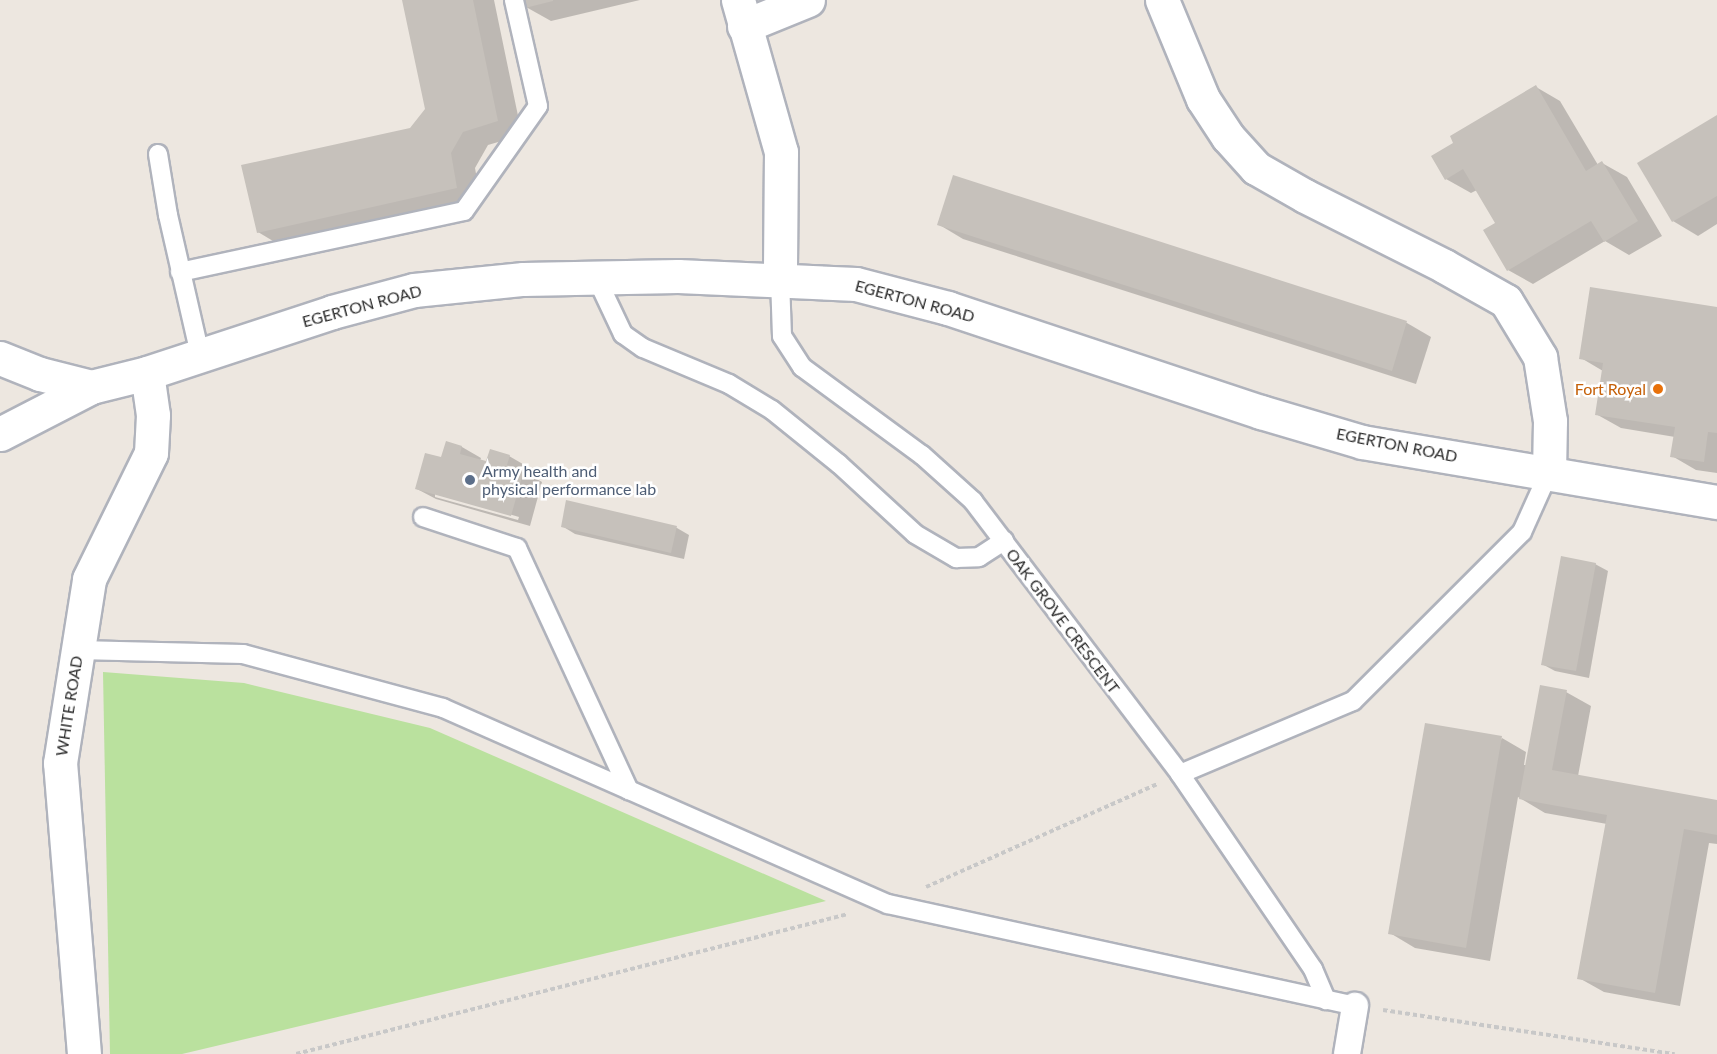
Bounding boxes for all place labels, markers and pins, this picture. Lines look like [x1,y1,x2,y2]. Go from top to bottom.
place label: Fort Royal [1575,379,1646,399]
marker: Fort Royal [1651,382,1665,396]
place label: Army health and physical performance lab [482,461,656,499]
marker: Army health and physical performance lab [463,473,477,487]

